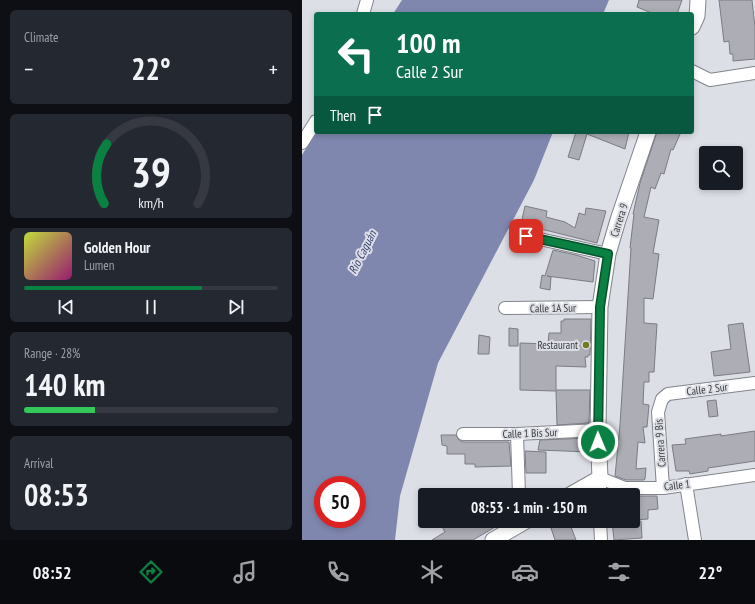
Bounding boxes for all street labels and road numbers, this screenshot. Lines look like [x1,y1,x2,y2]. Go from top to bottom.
street label: Carrera 9 [607,201,631,239]
street label: Calle 1A Sur [530,301,576,315]
street label: Calle 2 Sur [686,380,728,398]
street label: Carrera 9 Bis [651,418,669,468]
street label: Calle 1 Bis Sur [502,425,558,441]
street label: Calle 1 [663,476,691,494]

